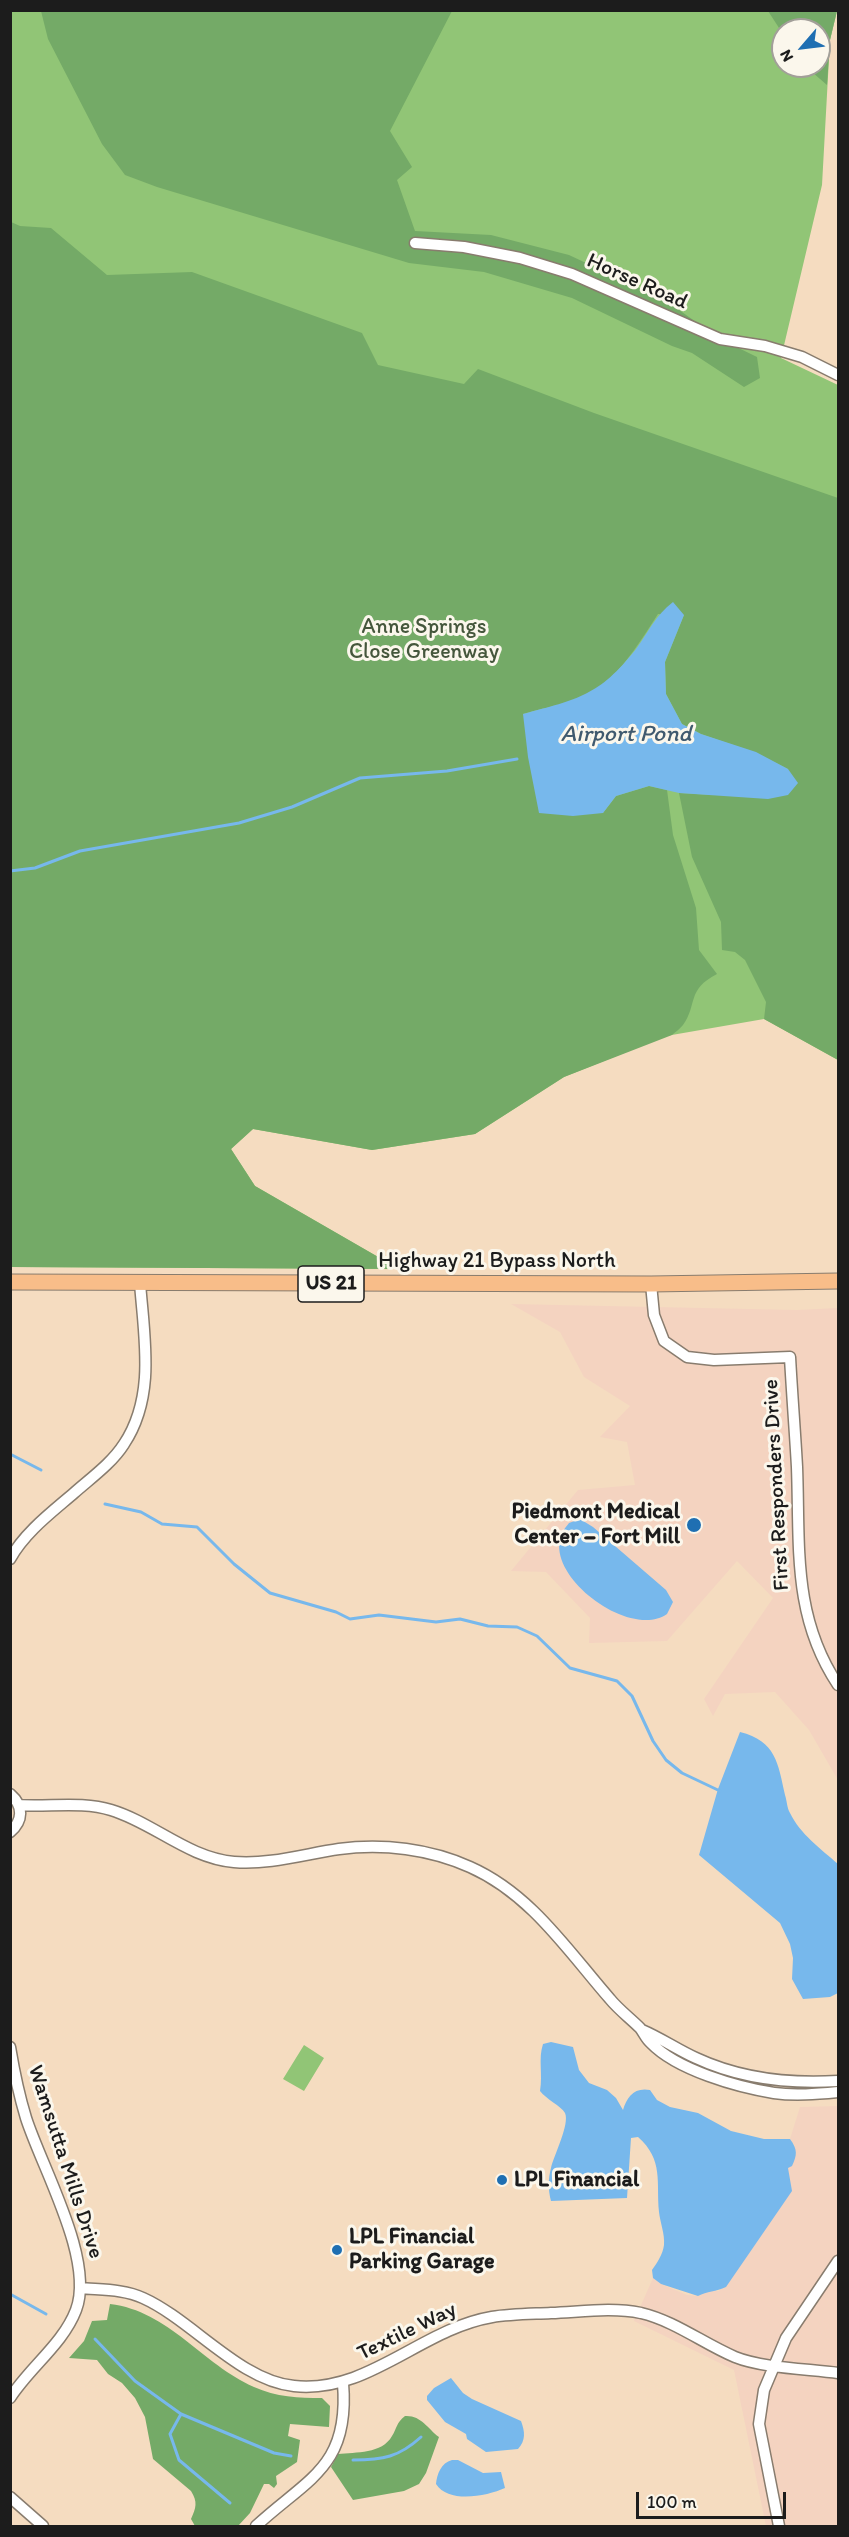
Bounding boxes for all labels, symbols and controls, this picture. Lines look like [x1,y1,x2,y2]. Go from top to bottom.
north arrow [771,18,831,78]
text: N [776,47,797,65]
street label: Horse Road [582,248,692,316]
park label: Anne Springs Close Greenway [349,614,499,666]
water label: Airport Pond [561,721,691,749]
street label: Highway 21 Bypass North [378,1248,616,1274]
road number: US 21 [298,1266,364,1302]
street label: First Responders Drive [758,1378,796,1592]
place label: Piedmont Medical Center – Fort Mill [511,1499,680,1550]
marker: Piedmont Medical Center – Fort Mill [685,1516,703,1534]
street label: Wamsutta Mills Drive [21,2062,109,2262]
place label: LPL Financial [514,2167,639,2193]
marker: LPL Financial [495,2173,509,2187]
place label: LPL Financial Parking Garage [349,2224,495,2276]
marker: LPL Financial Parking Garage [330,2243,344,2257]
street label: Textile Way [353,2297,461,2367]
scale bar [639,2480,789,2518]
text: 100 m [647,2491,697,2513]

